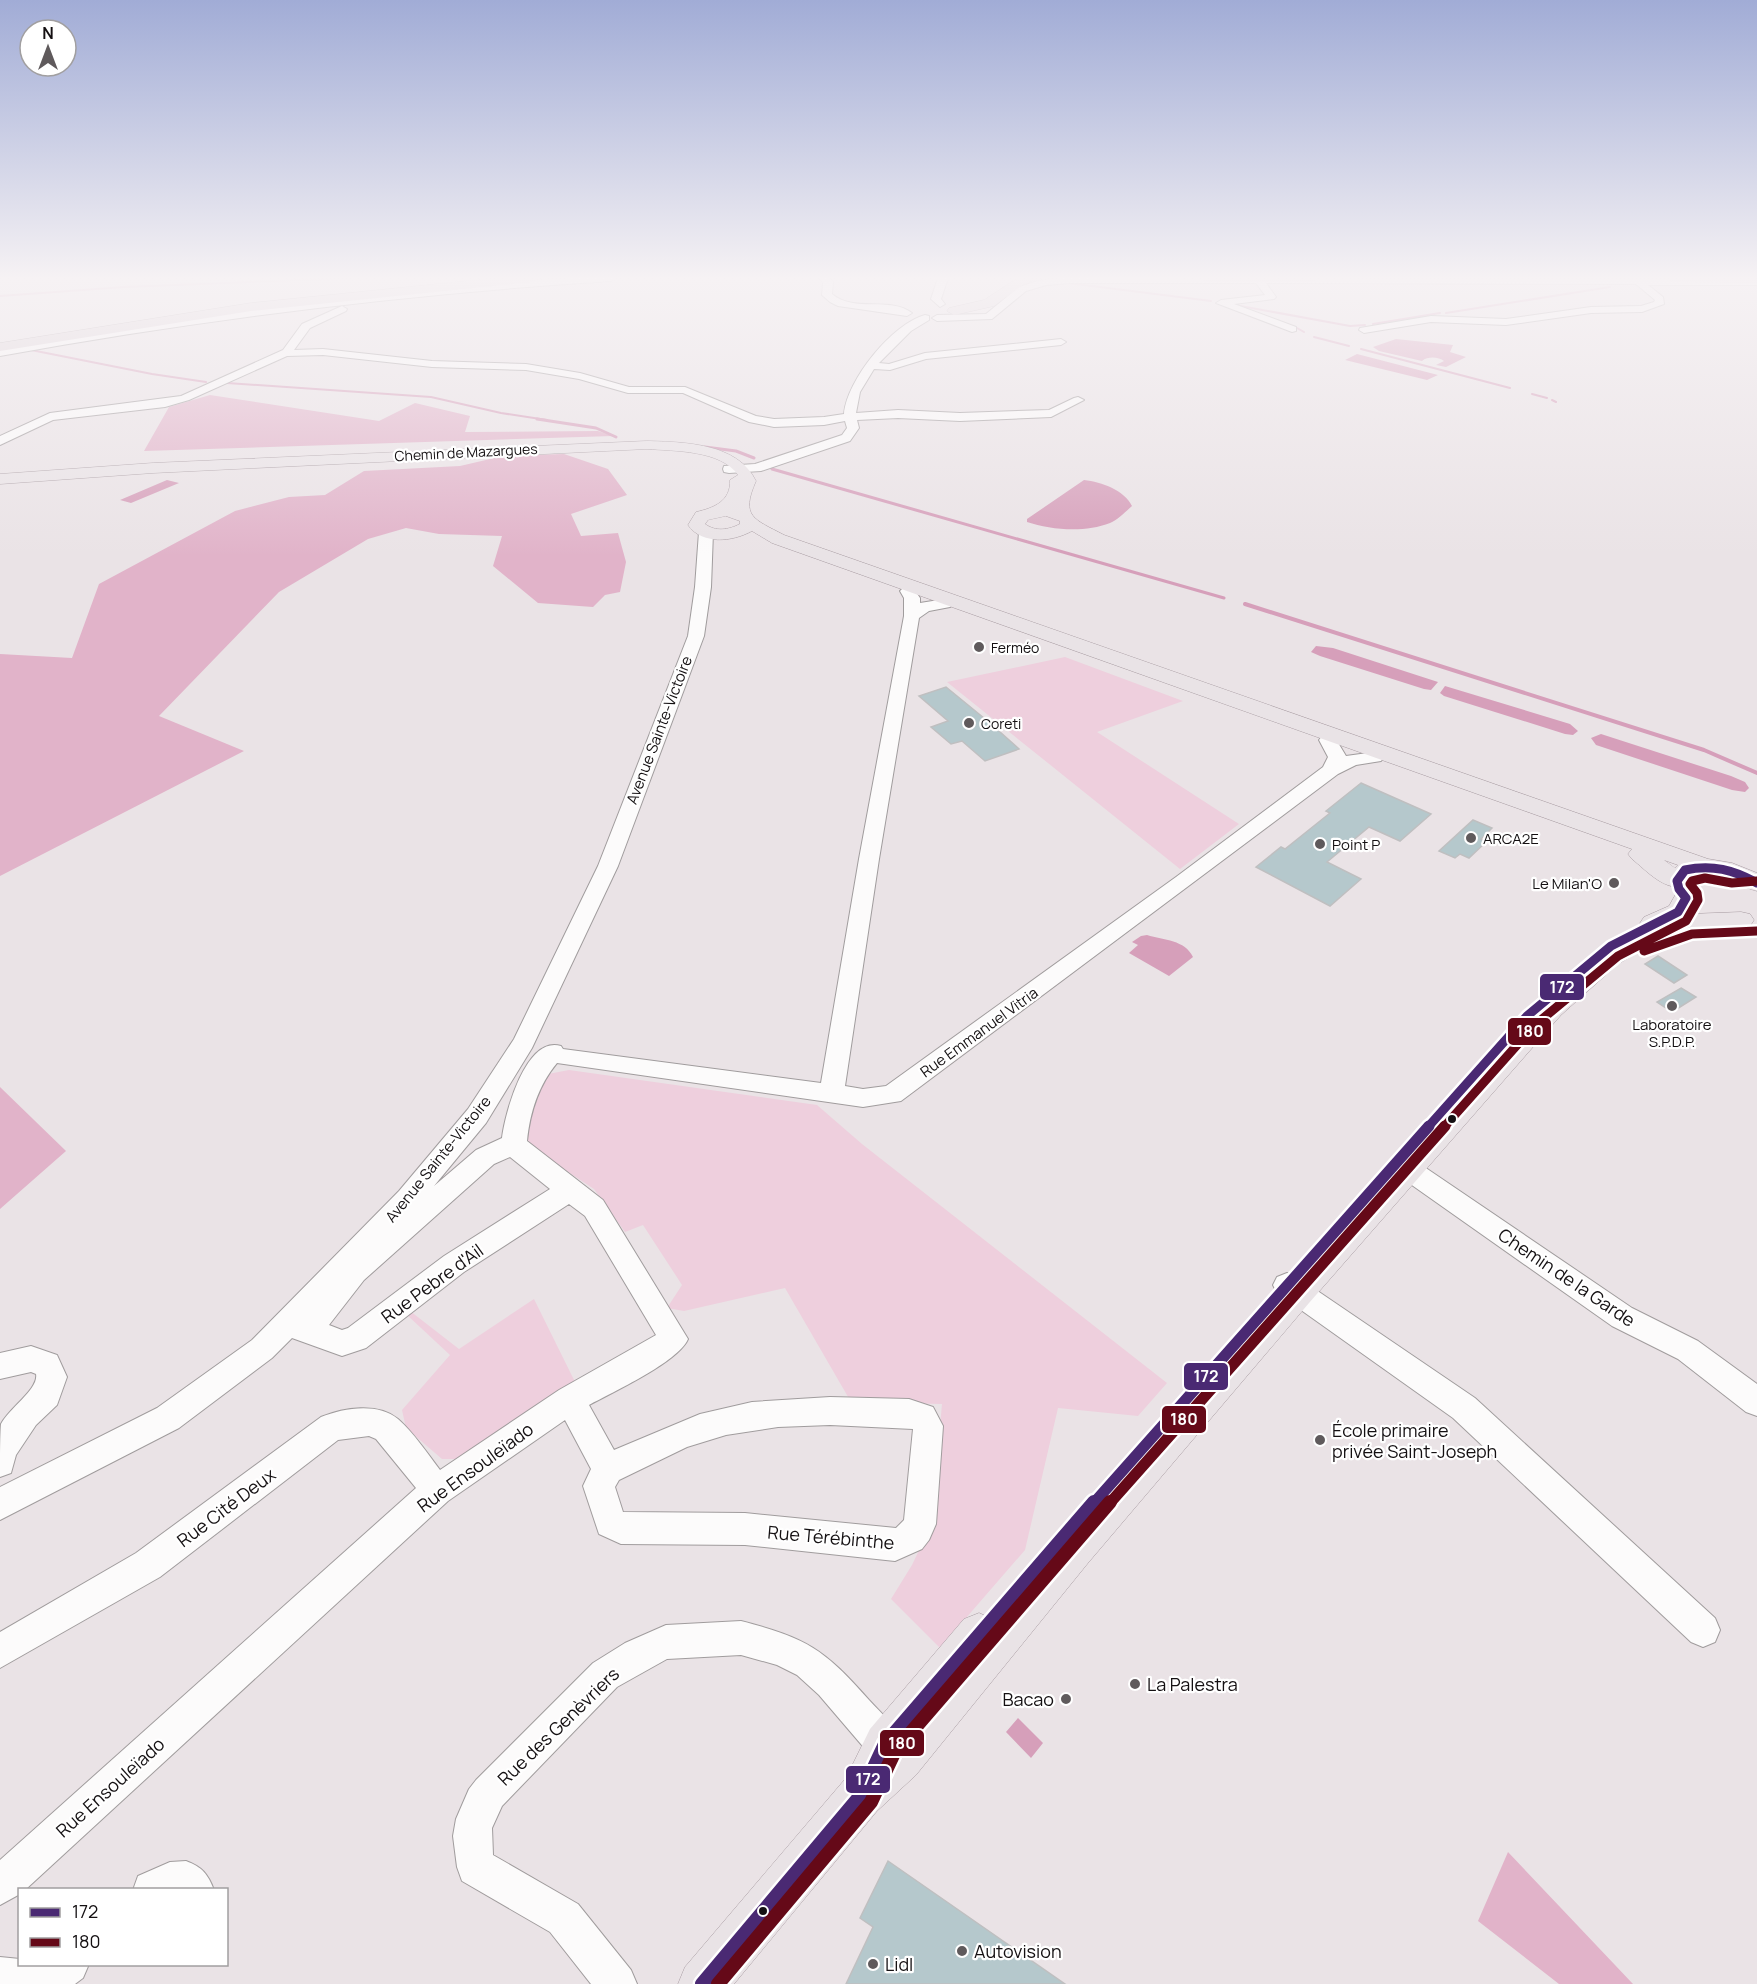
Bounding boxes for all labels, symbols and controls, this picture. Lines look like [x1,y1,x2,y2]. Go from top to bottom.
north arrow [18,18,78,78]
text: N [42,22,54,44]
street label: Chemin de Mazargues [394,439,538,465]
place label: Ferméo [991,638,1039,657]
marker: Ferméo [972,640,986,654]
street label: Avenue Sainte-Victoire [621,653,697,807]
place label: Coreti [981,714,1021,733]
marker: Coreti [962,716,976,730]
place label: ARCA2E [1483,828,1539,849]
marker: ARCA2E [1464,831,1478,845]
place label: Point P [1332,834,1380,855]
marker: Point P [1313,837,1327,851]
place label: Le Milan'O [1532,873,1602,894]
marker: Le Milan'O [1607,876,1621,890]
line badge: 172 [1539,973,1585,1001]
text: 172 [1549,976,1575,998]
street label: Rue Emmanuel Vitria [916,982,1042,1082]
marker: Laboratoire S.P.D.P. [1665,999,1679,1013]
place label: Laboratoire S.P.D.P. [1632,1014,1712,1052]
line badge: 180 [1507,1017,1552,1046]
text: 180 [1516,1020,1544,1042]
street label: Avenue Sainte-Victoire [380,1091,496,1227]
unlabelled marker [1446,1113,1458,1125]
street label: Chemin de la Garde [1494,1222,1640,1332]
street label: Rue Pebre d'Ail [376,1238,488,1328]
line badge: 172 [1183,1362,1229,1391]
text: 172 [1193,1365,1219,1387]
line badge: 180 [1161,1405,1207,1434]
text: 180 [1170,1408,1198,1430]
street label: Rue Ensouleïado [412,1417,538,1517]
place label: École primaire privée Saint-Joseph [1332,1418,1497,1463]
marker: École primaire privée Saint-Joseph [1313,1433,1327,1447]
street label: Rue Cité Deux [172,1462,280,1552]
street label: Rue Térébinthe [767,1520,895,1554]
street label: Rue des Genèvriers [492,1662,624,1790]
place label: La Palestra [1147,1672,1238,1696]
marker: La Palestra [1128,1677,1142,1691]
place label: Bacao [1002,1687,1054,1711]
marker: Bacao [1059,1692,1073,1706]
line badge: 180 [879,1729,925,1757]
street label: Rue Ensouleïado [51,1732,169,1842]
text: 180 [888,1732,916,1754]
line badge: 172 [845,1765,891,1794]
text: 172 [855,1768,881,1790]
legend [18,1888,228,1966]
text: 172 [72,1899,98,1923]
unlabelled marker [757,1905,769,1917]
text: 180 [72,1929,100,1953]
place label: Autovision [974,1939,1062,1963]
marker: Autovision [955,1944,969,1958]
place label: Lidl [885,1952,913,1976]
marker: Lidl [866,1957,880,1971]

